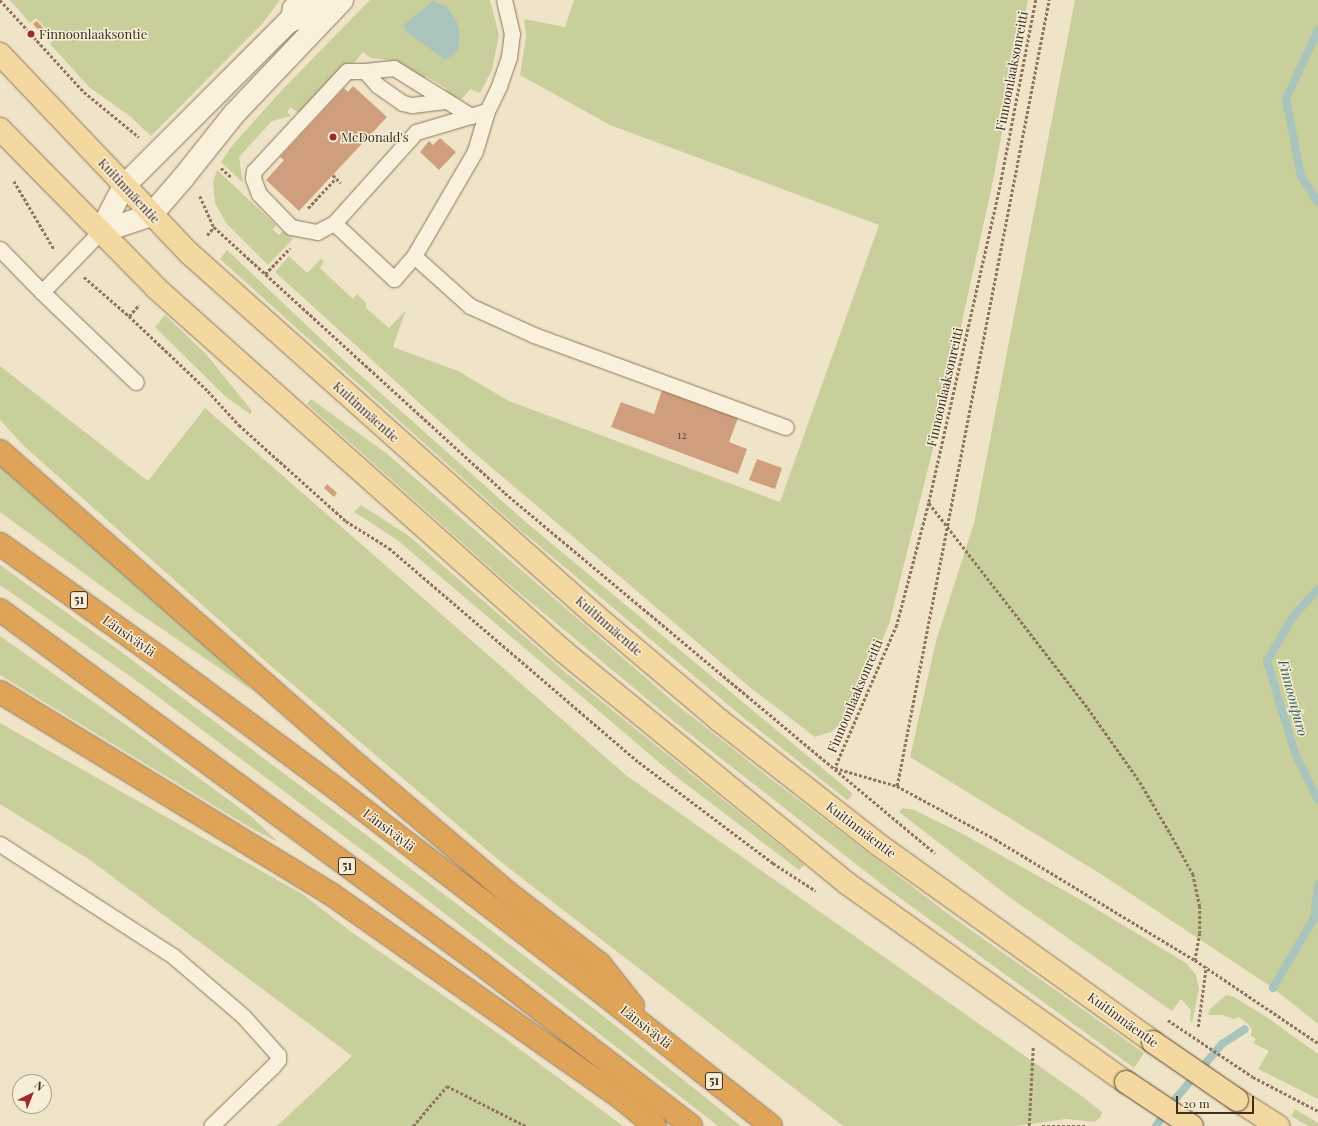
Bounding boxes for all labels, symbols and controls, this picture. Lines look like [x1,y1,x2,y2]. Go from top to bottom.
street label: Finnoonlaaksonreitti [993,10,1031,132]
place label: Finnoonlaaksontie [39,26,147,42]
marker: Finnoonlaaksontie [26,29,36,39]
place label: McDonald's [341,129,409,145]
marker: McDonald's [328,132,338,142]
street label: Kuitinmäentie [95,155,163,227]
street label: Finnoonlaaksonreitti [924,326,966,448]
street label: Kuitinmäentie [330,378,402,446]
house number: 12 [677,428,687,442]
road number: 51 [69,590,89,610]
street label: Kuitinmäentie [572,593,646,659]
street label: Länsiväylä [100,612,158,660]
street label: Finnoonlaaksonreitti [824,637,886,755]
water label: Finnoonpuro [1275,658,1311,738]
street label: Kuitinmäentie [823,799,899,861]
street label: Länsiväylä [360,806,418,854]
road number: 51 [337,856,357,876]
street label: Kuitinmäentie [1085,989,1161,1051]
street label: Länsiväylä [617,1002,675,1052]
road number: 51 [704,1071,724,1091]
north arrow [12,1074,52,1114]
text: N [32,1077,48,1094]
scale bar [1178,1088,1256,1114]
text: 20 m [1183,1095,1210,1111]

